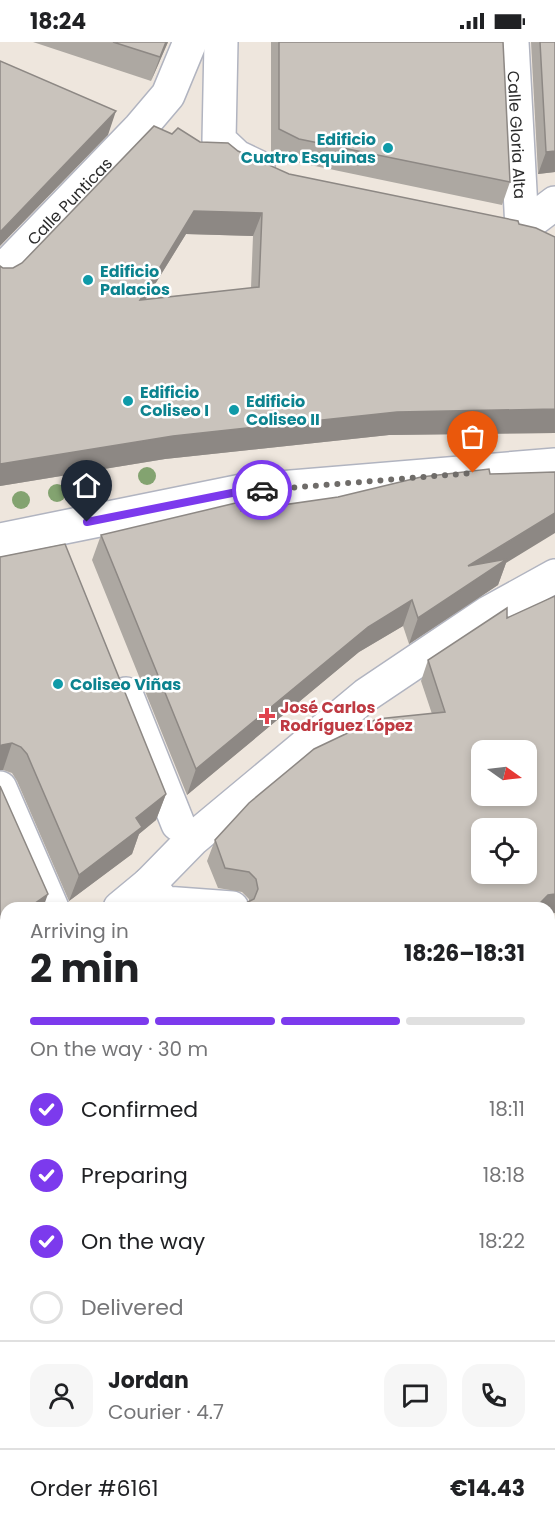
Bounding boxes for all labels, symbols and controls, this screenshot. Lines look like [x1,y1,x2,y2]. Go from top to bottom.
text: 18:24 [30,6,86,37]
street label: Calle Gloria Alta [502,70,532,200]
place label: Edificio Cuatro Esquinas [241,128,376,169]
marker: Edificio Cuatro Esquinas [381,141,395,155]
street label: Calle Punticas [22,152,117,250]
place label: Edificio Palacios [100,260,170,301]
marker: Edificio Palacios [81,273,95,287]
place label: Edificio Coliseo I [140,381,209,422]
place label: Edificio Coliseo II [246,390,320,431]
marker: Edificio Coliseo I [121,394,135,408]
marker: Edificio Coliseo II [227,403,241,417]
pin [447,411,498,473]
icon: bag [456,420,489,453]
pin [61,460,112,522]
courier [232,460,292,520]
icon: home [70,469,103,502]
icon: car [246,474,279,507]
place label: Coliseo Viñas [70,673,181,696]
marker: Coliseo Viñas [51,677,65,691]
place label: José Carlos Rodríguez López [280,696,413,737]
marker: José Carlos Rodríguez López [258,707,276,725]
north arrow [471,740,537,806]
map controls [471,740,537,884]
button: locate [471,818,537,884]
text: Arriving in [30,917,129,945]
text: 18:26–18:31 [404,938,525,969]
text: 2 min [30,941,140,996]
text: On the way · 30 m [30,1035,208,1063]
icon: check [30,1093,63,1126]
text: Confirmed [81,1094,198,1125]
text: 18:11 [489,1095,525,1123]
icon: check [30,1159,63,1192]
text: Preparing [81,1160,188,1191]
text: 18:18 [483,1161,525,1189]
icon: check [30,1225,63,1258]
text: On the way [81,1226,205,1257]
text: 18:22 [479,1227,525,1255]
text: Delivered [81,1292,184,1323]
button: person [30,1364,93,1427]
button: chat [384,1364,447,1427]
button: phone [462,1364,525,1427]
text: Jordan [108,1365,189,1396]
text: Courier · 4.7 [108,1398,224,1426]
text: Order #6161 [30,1473,159,1504]
text: €14.43 [450,1473,525,1504]

